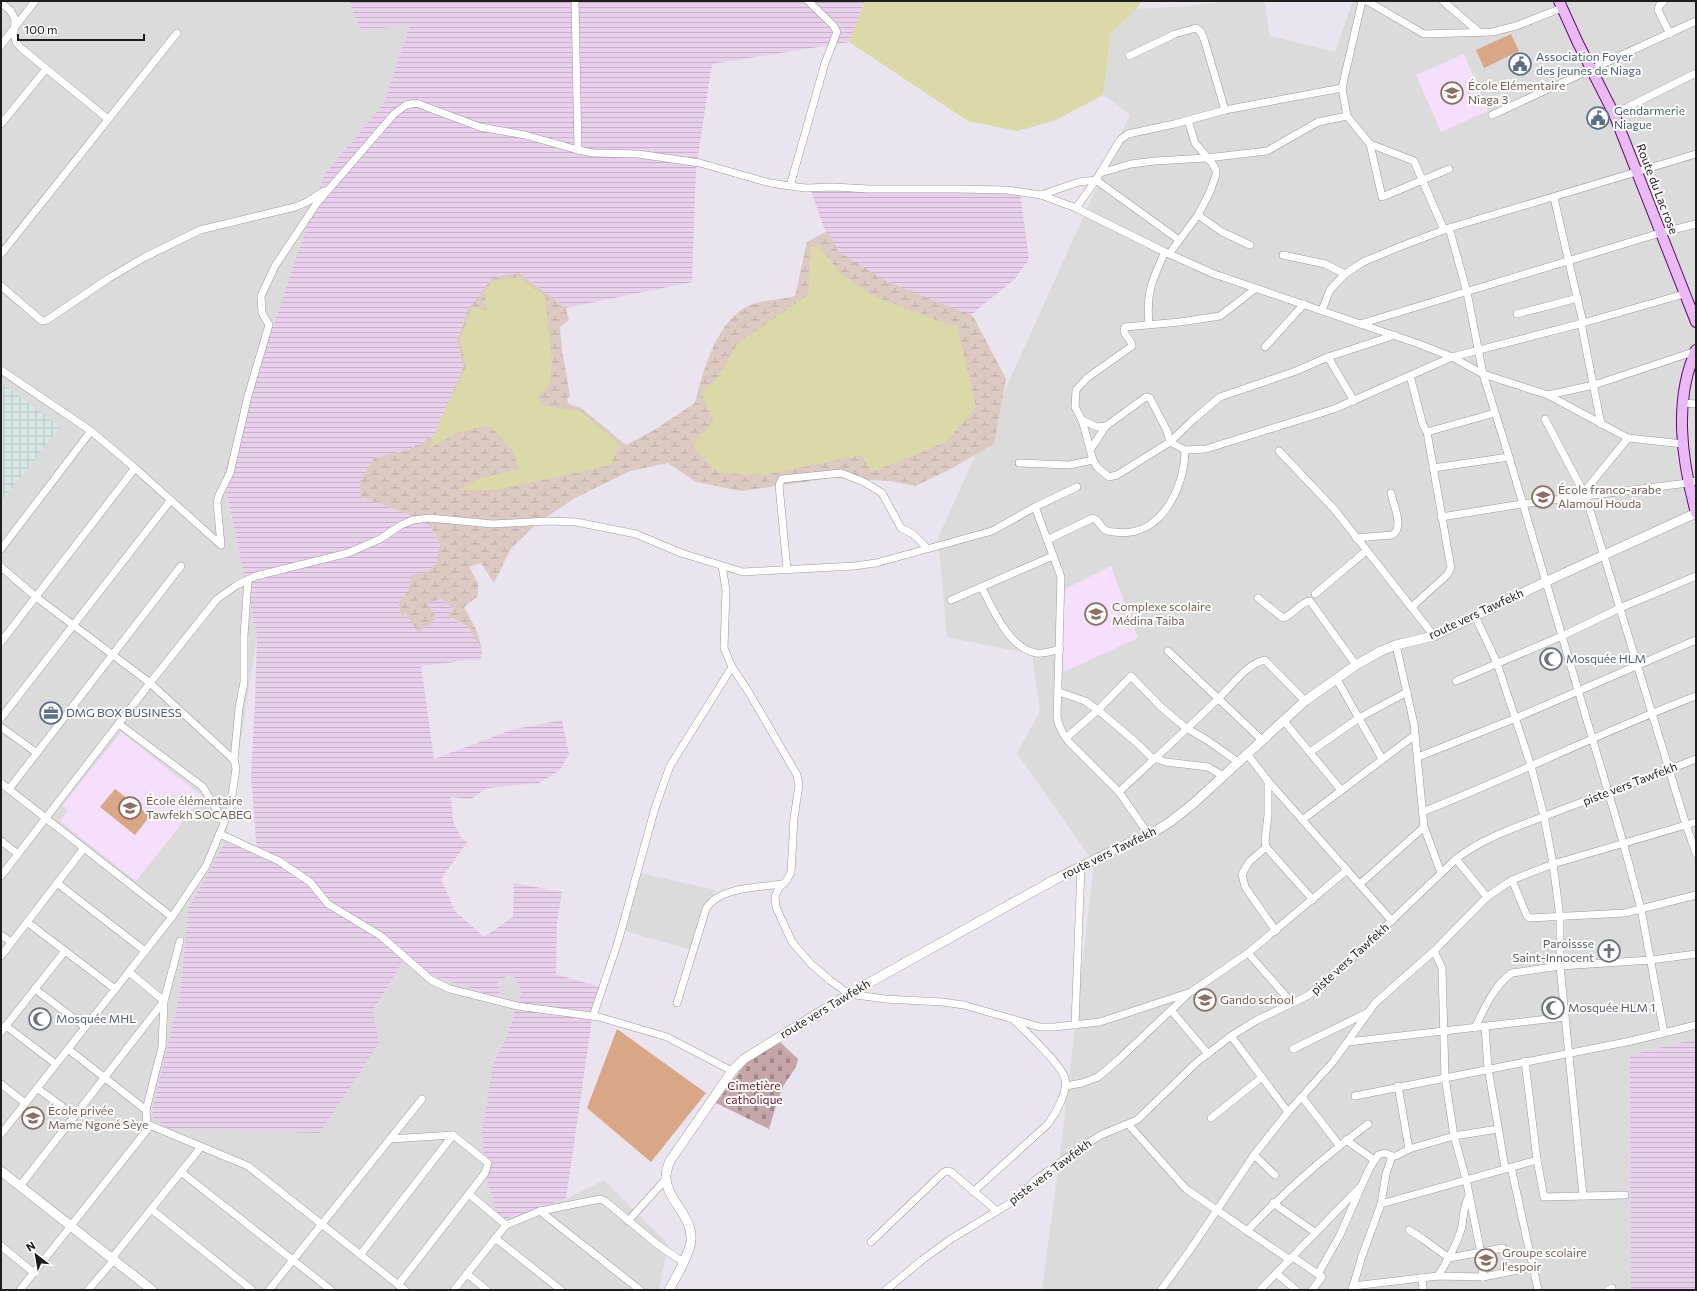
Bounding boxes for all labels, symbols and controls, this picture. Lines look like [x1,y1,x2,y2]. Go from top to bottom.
scale bar [18,16,144,42]
text: 100 m [24,22,58,36]
place label: Association Foyer des Jeunes de Niaga [1536,49,1641,78]
public building icon: Association Foyer des Jeunes de Niaga [1507,51,1533,77]
place label: École Elémentaire Niaga 3 [1468,78,1565,106]
school or university icon: École Elémentaire Niaga 3 [1439,80,1465,106]
place label: Gendarmerie Niague [1614,103,1685,131]
public building icon: Gendarmerie Niague [1585,105,1611,131]
street label: Route du Lac rose [1634,141,1682,236]
place label: École franco-arabe Alamoul Houda [1558,482,1661,510]
school or university icon: École franco-arabe Alamoul Houda [1530,484,1556,510]
street label: route vers Tawfekh [1426,585,1525,641]
place label: Complexe scolaire Médina Taiba [1112,599,1211,627]
school or university icon: Complexe scolaire Médina Taiba [1083,601,1109,627]
mosque icon: Mosquée HLM [1538,646,1564,672]
place label: Mosquée HLM [1566,651,1646,665]
office icon: DMG BOX BUSINESS [38,700,64,726]
place label: DMG BOX BUSINESS [66,705,182,719]
street label: piste vers Tawfekh [1580,759,1679,808]
place label: École élémentaire Tawfekh SOCABEG [146,793,252,821]
school or university icon: École élémentaire Tawfekh SOCABEG [117,795,143,821]
street label: route vers Tawfekh [1059,823,1158,881]
street label: piste vers Tawfekh [1307,920,1391,997]
place label: Paroissse Saint-Innocent [1512,936,1594,964]
church icon: Paroissse Saint-Innocent [1596,938,1622,964]
street label: route vers Tawfekh [777,976,872,1041]
school or university icon: Gando school [1192,987,1218,1013]
place label: Gando school [1220,992,1294,1006]
mosque icon: Mosquée HLM 1 [1540,995,1566,1021]
place label: Mosquée HLM 1 [1568,1000,1655,1014]
mosque icon: Mosquée MHL [27,1006,53,1032]
place label: Mosquée MHL [56,1011,136,1025]
park label: Cimetière catholique [725,1078,783,1106]
place label: École privée Mame Ngoné Sèye [48,1103,148,1131]
school or university icon: École privée Mame Ngoné Sèye [20,1105,46,1131]
street label: piste vers Tawfekh [1005,1135,1094,1207]
north arrow [16,1235,56,1275]
text: N [24,1238,37,1254]
place label: Groupe scolaire l'espoir [1502,1245,1587,1273]
school or university icon: Groupe scolaire l'espoir [1473,1247,1499,1273]

